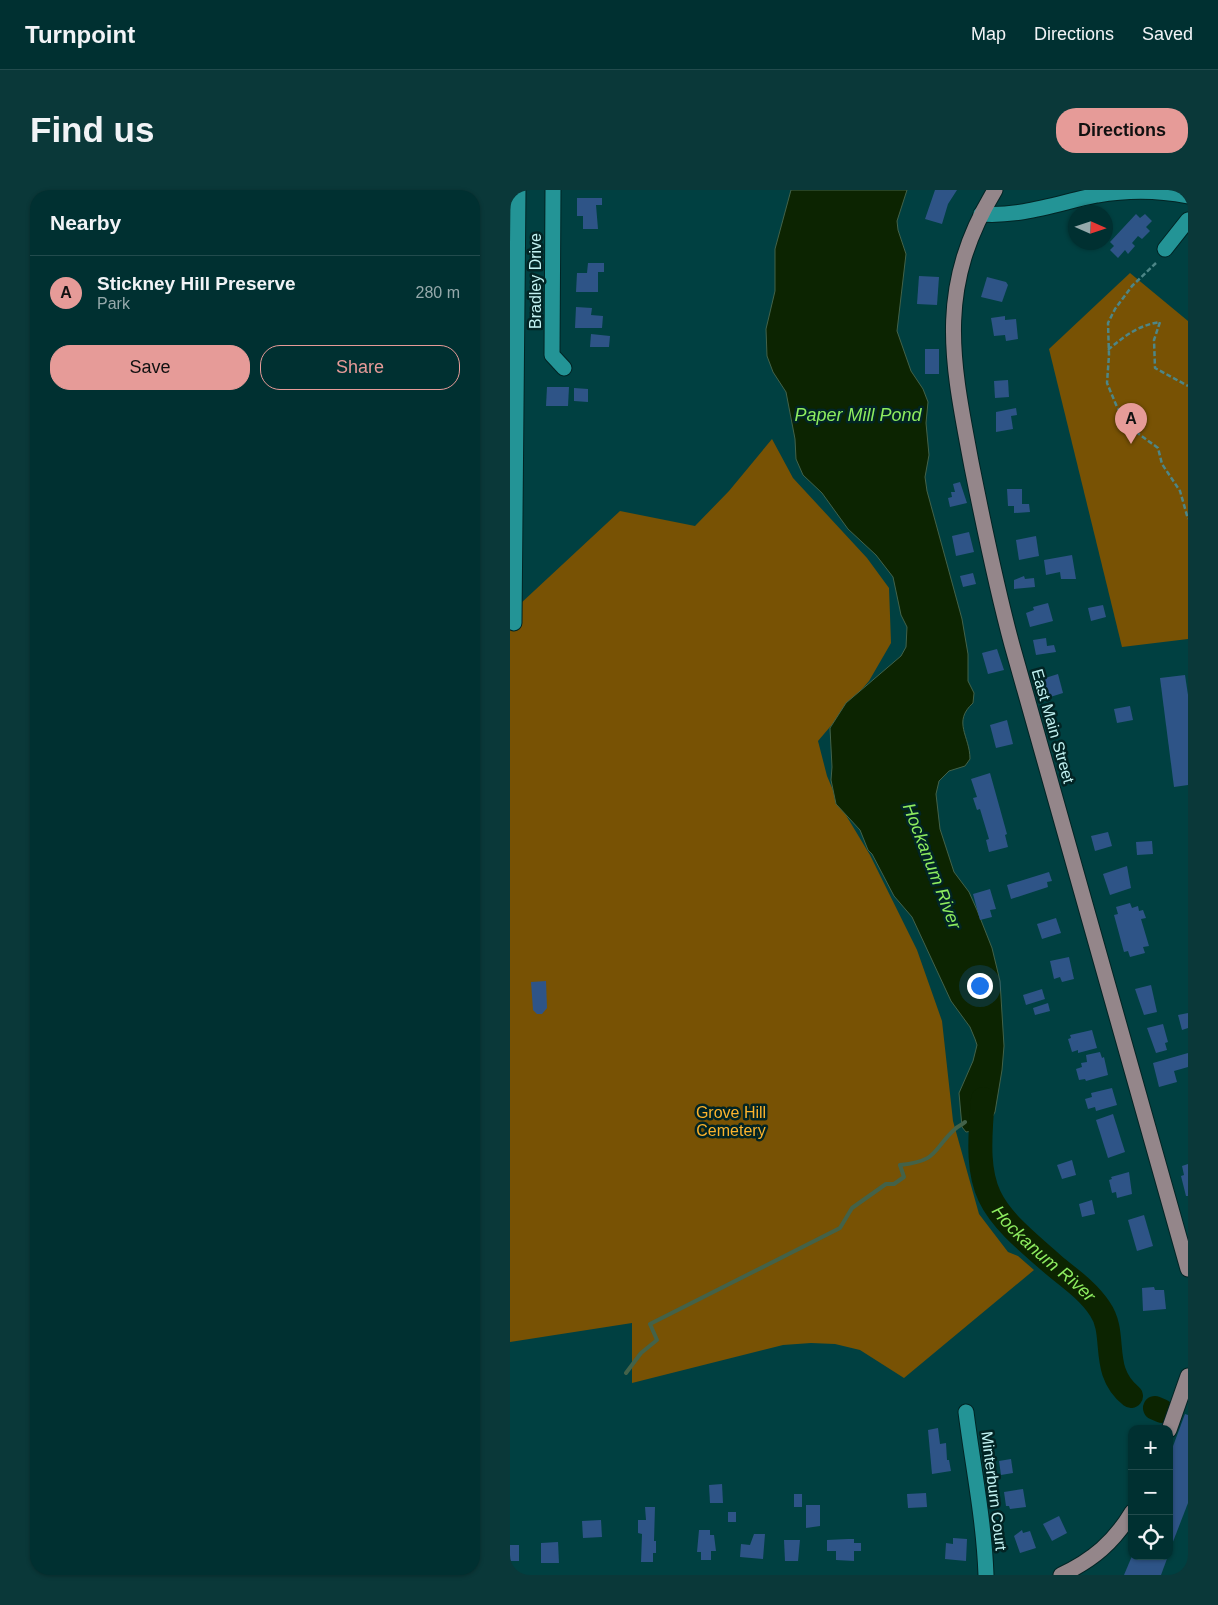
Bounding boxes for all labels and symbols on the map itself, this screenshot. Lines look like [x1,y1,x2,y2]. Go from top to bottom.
north arrow [1068,205,1113,250]
street label: Bradley Drive [527,233,544,329]
pin: A [1115,403,1147,444]
water label: Paper Mill Pond [794,405,923,425]
street label: East Main Street [1029,667,1078,786]
water label: Hockanum River [899,800,966,933]
your location [967,973,993,999]
park label: Grove Hill Cemetery [696,1104,766,1139]
water label: Hockanum River [988,1202,1100,1306]
street label: Minterburn Court [978,1430,1010,1552]

